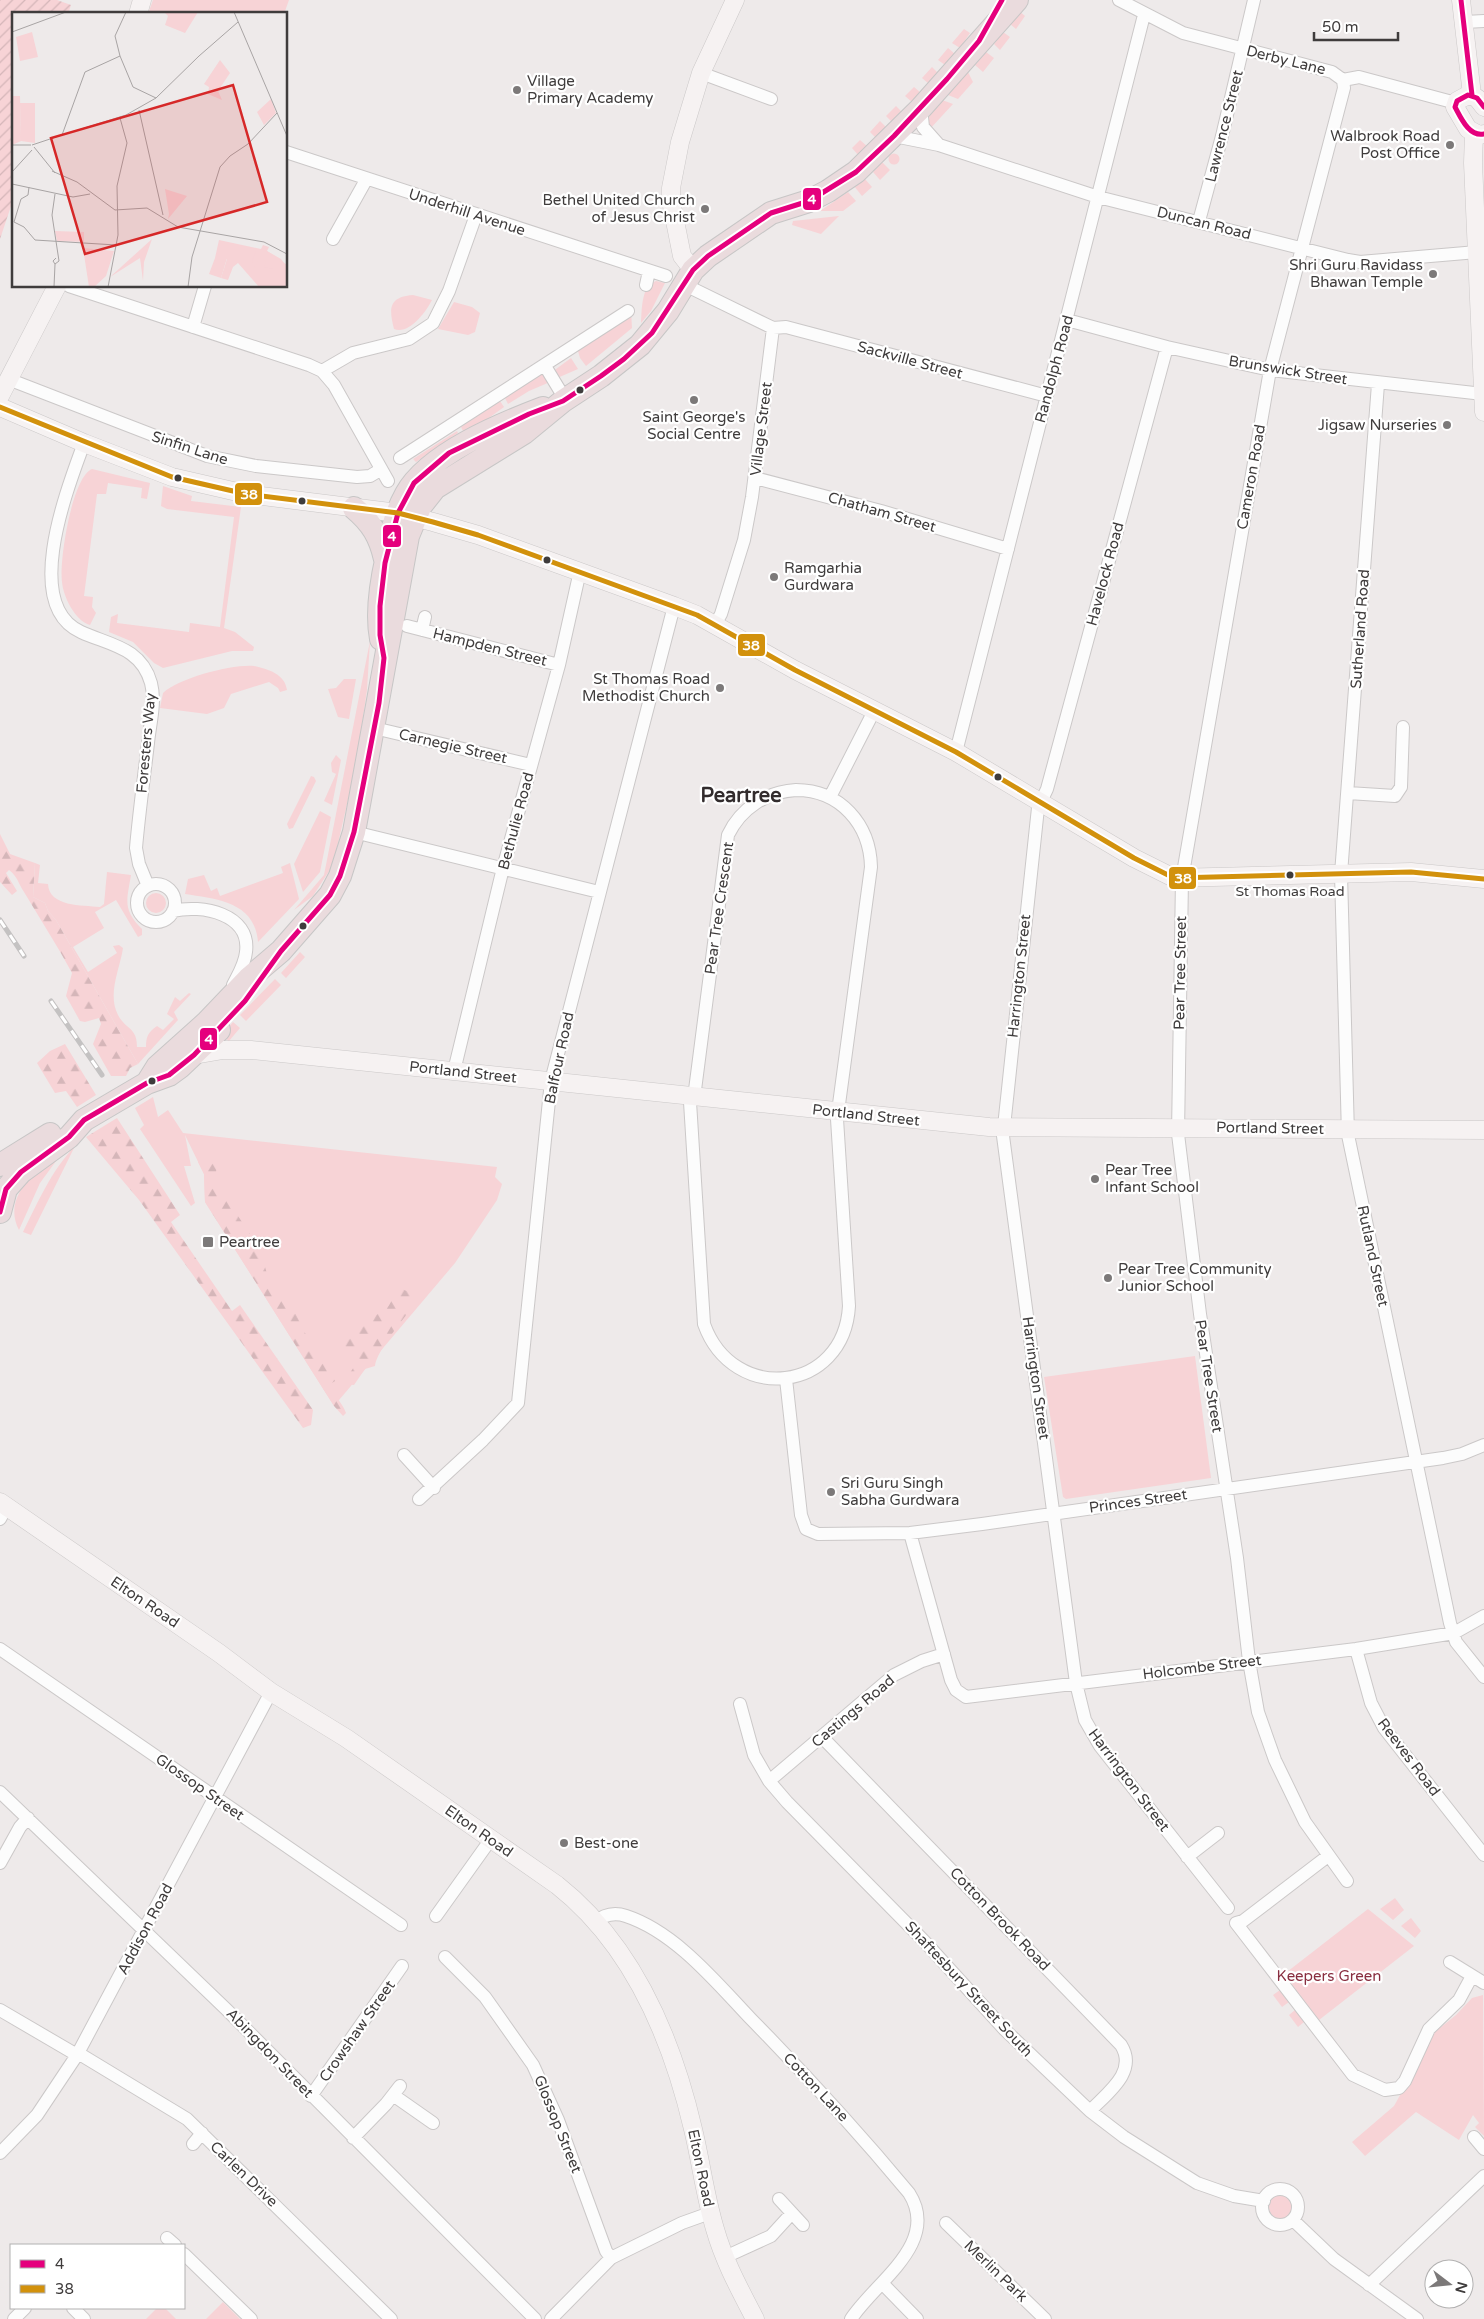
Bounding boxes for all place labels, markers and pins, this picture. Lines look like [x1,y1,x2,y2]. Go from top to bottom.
place label: Village Primary Academy [527,72,653,107]
marker: Village Primary Academy [511,84,523,96]
place label: Walbrook Road Post Office [1330,127,1440,162]
marker: Walbrook Road Post Office [1444,139,1456,151]
place label: Bethel United Church of Jesus Christ [542,191,695,226]
marker: Bethel United Church of Jesus Christ [699,203,711,215]
place label: Shri Guru Ravidass Bhawan Temple [1289,256,1423,291]
marker: Shri Guru Ravidass Bhawan Temple [1427,268,1439,280]
unlabelled marker [575,385,585,395]
marker: Saint George's Social Centre [688,394,700,406]
place label: Saint George's Social Centre [643,408,745,443]
place label: Jigsaw Nurseries [1318,416,1437,434]
marker: Jigsaw Nurseries [1441,419,1453,431]
unlabelled marker [173,473,183,483]
unlabelled marker [297,496,307,506]
unlabelled marker [542,555,552,565]
place label: Ramgarhia Gurdwara [784,559,862,594]
marker: Ramgarhia Gurdwara [768,571,780,583]
place label: St Thomas Road Methodist Church [582,670,710,705]
marker: St Thomas Road Methodist Church [714,682,726,694]
unlabelled marker [993,772,1003,782]
marker: St Thomas Road [1285,870,1295,880]
place label: St Thomas Road [1235,883,1345,900]
unlabelled marker [298,921,308,931]
unlabelled marker [147,1076,157,1086]
place label: Pear Tree Infant School [1105,1161,1199,1196]
marker: Pear Tree Infant School [1089,1173,1101,1185]
place label: Peartree [219,1233,280,1251]
marker: Peartree [201,1235,215,1249]
place label: Pear Tree Community Junior School [1118,1260,1272,1295]
marker: Pear Tree Community Junior School [1102,1272,1114,1284]
place label: Sri Guru Singh Sabha Gurdwara [841,1474,959,1509]
marker: Sri Guru Singh Sabha Gurdwara [825,1486,837,1498]
place label: Best-one [574,1834,639,1852]
marker: Best-one [558,1837,570,1849]

